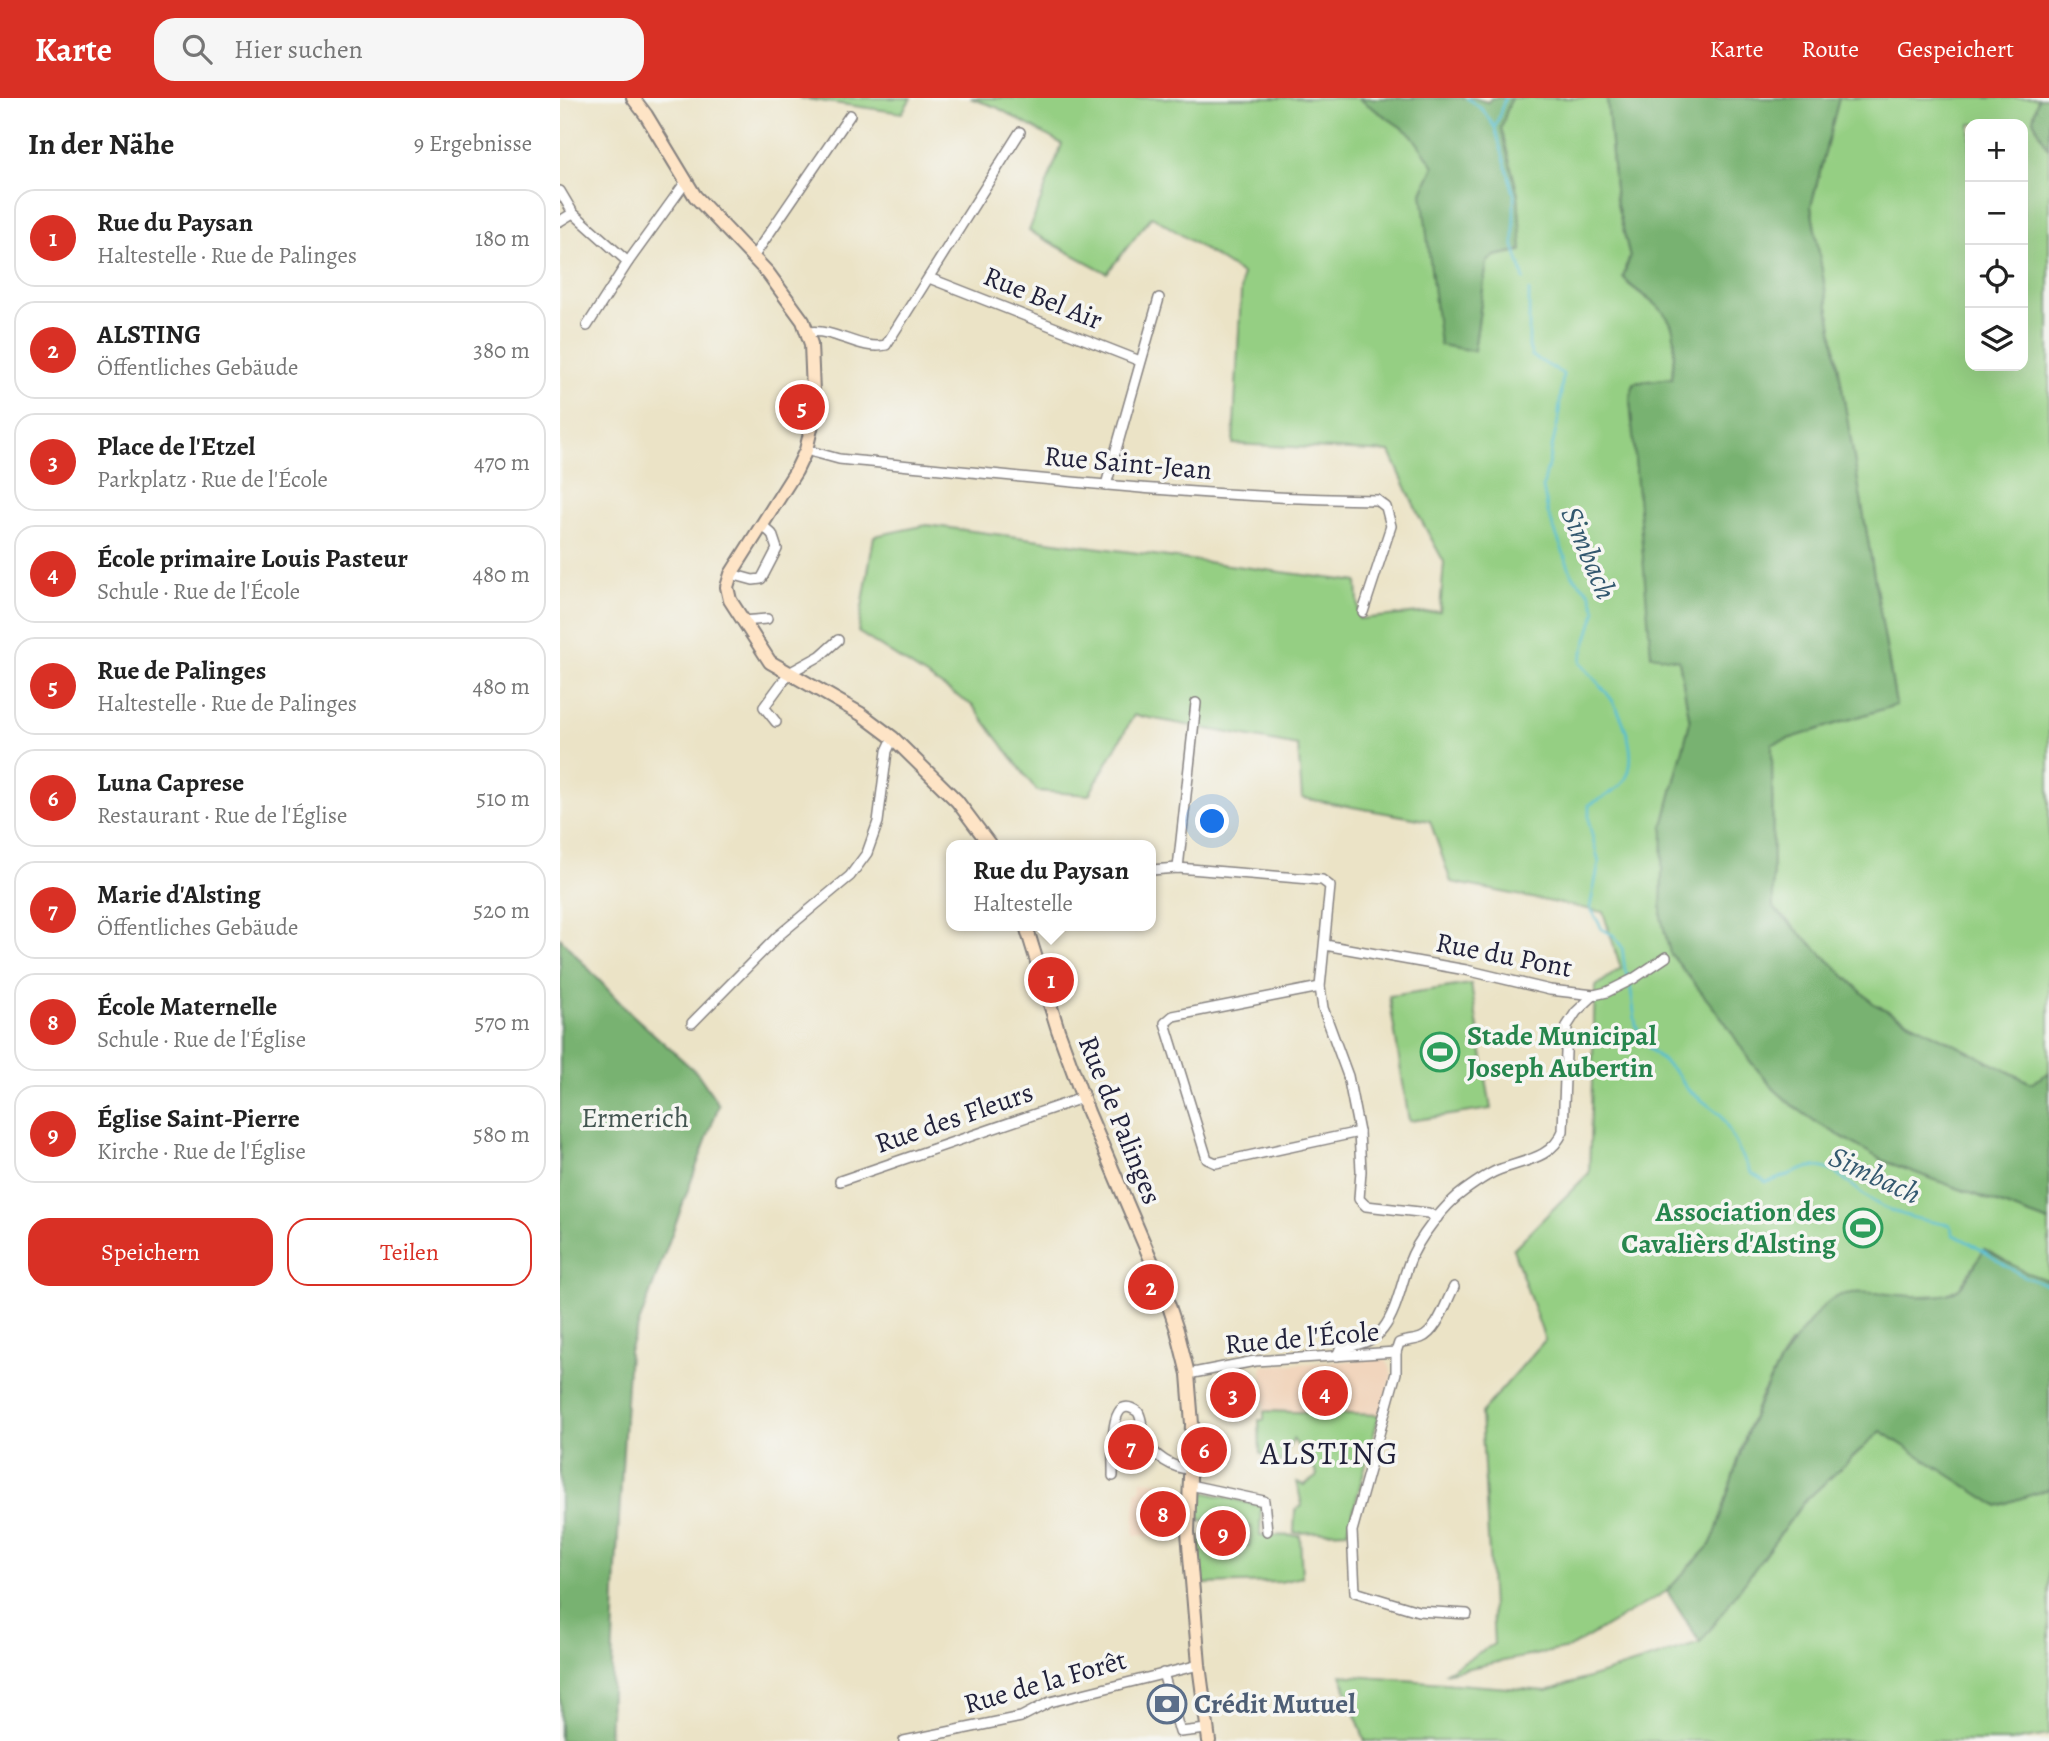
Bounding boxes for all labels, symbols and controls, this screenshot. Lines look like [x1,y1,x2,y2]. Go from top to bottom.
search box [154,18,644,81]
text: Karte [35,27,112,72]
icon: search [178,30,216,68]
text: Hier suchen [234,32,363,67]
text: Karte [1710,33,1763,65]
text: Route [1801,33,1859,65]
text: Gespeichert [1897,33,2014,65]
map controls [1965,119,2028,371]
button: + [1965,119,2028,182]
text: In der Nähe [28,124,174,164]
text: 9 Ergebnisse [414,128,532,159]
button: − [1965,182,2028,245]
text: Rue du Paysan [97,205,253,240]
text: 1 [49,223,57,254]
text: 180 m [475,223,530,254]
text: Haltestelle · Rue de Palinges [97,240,357,271]
button: locate [1965,245,2028,308]
street label: Rue Bel Air [978,257,1108,339]
button: layers [1965,308,2028,371]
text: ALSTING [97,317,201,352]
text: 2 [47,335,59,366]
text: 380 m [473,335,530,366]
text: Öffentliches Gebäude [97,352,298,383]
pin: 5 [779,381,825,433]
text: Place de l'Etzel [97,429,255,464]
street label: Rue Saint-Jean [1043,437,1213,489]
text: 3 [48,447,58,478]
text: 470 m [474,447,530,478]
text: Parkplatz · Rue de l'École [97,464,328,495]
water label: Simbach [1552,500,1626,606]
text: École primaire Louis Pasteur [97,541,408,576]
text: 4 [48,559,58,590]
text: 480 m [472,559,530,590]
text: Schule · Rue de l'École [97,576,300,607]
text: Rue de Palinges [97,653,266,688]
text: 5 [48,671,58,702]
text: 480 m [472,671,530,702]
text: Haltestelle · Rue de Palinges [97,688,357,719]
text: Luna Caprese [97,765,244,800]
text: 6 [48,783,58,814]
text: 510 m [476,783,530,814]
text: Restaurant · Rue de l'Église [97,800,347,831]
your location [1195,804,1229,838]
popup [946,840,1156,931]
text: Rue du Paysan [973,853,1129,888]
text: Marie d'Alsting [97,877,261,912]
text: Haltestelle [973,888,1073,919]
text: 7 [48,895,58,926]
text: 520 m [473,895,530,926]
text: Öffentliches Gebäude [97,912,298,943]
street label: Rue du Pont [1433,923,1575,987]
pin: 1 [1028,954,1074,1006]
text: École Maternelle [97,989,277,1024]
text: 8 [47,1007,59,1038]
text: 570 m [475,1007,530,1038]
place label: Stade Municipal Joseph Aubertin [1467,1017,1657,1087]
text: Schule · Rue de l'Église [97,1024,306,1055]
street label: Rue de Palinges [1069,1030,1171,1210]
sports icon: Stade Municipal Joseph Aubertin [1419,1031,1461,1073]
street label: Rue des Fleurs [870,1073,1038,1163]
park label: Ermerich [581,1099,689,1137]
text: Église Saint-Pierre [97,1101,300,1136]
text: 9 [48,1119,58,1150]
text: 580 m [473,1119,530,1150]
text: Kirche · Rue de l'Église [97,1136,306,1167]
water label: Simbach [1822,1136,1928,1214]
place label: Association des Cavalièrs d'Alsting [1621,1193,1837,1263]
sports icon: Association des Cavalièrs d'Alsting [1842,1207,1884,1249]
button: Speichern [28,1218,273,1286]
button: Teilen [287,1218,532,1286]
pin: 2 [1128,1261,1174,1313]
street label: Rue de l'École [1223,1312,1381,1364]
pin: 4 [1302,1367,1348,1419]
pin: 3 [1210,1369,1256,1421]
pin: 7 [1108,1421,1154,1473]
pin: 6 [1181,1424,1227,1476]
district label: ALSTING [1259,1431,1400,1475]
pin: 8 [1140,1488,1186,1540]
pin: 9 [1200,1507,1246,1559]
street label: Rue de la Forêt [959,1641,1131,1723]
bank icon: Crédit Mutuel [1146,1683,1188,1725]
place label: Crédit Mutuel [1194,1685,1356,1723]

